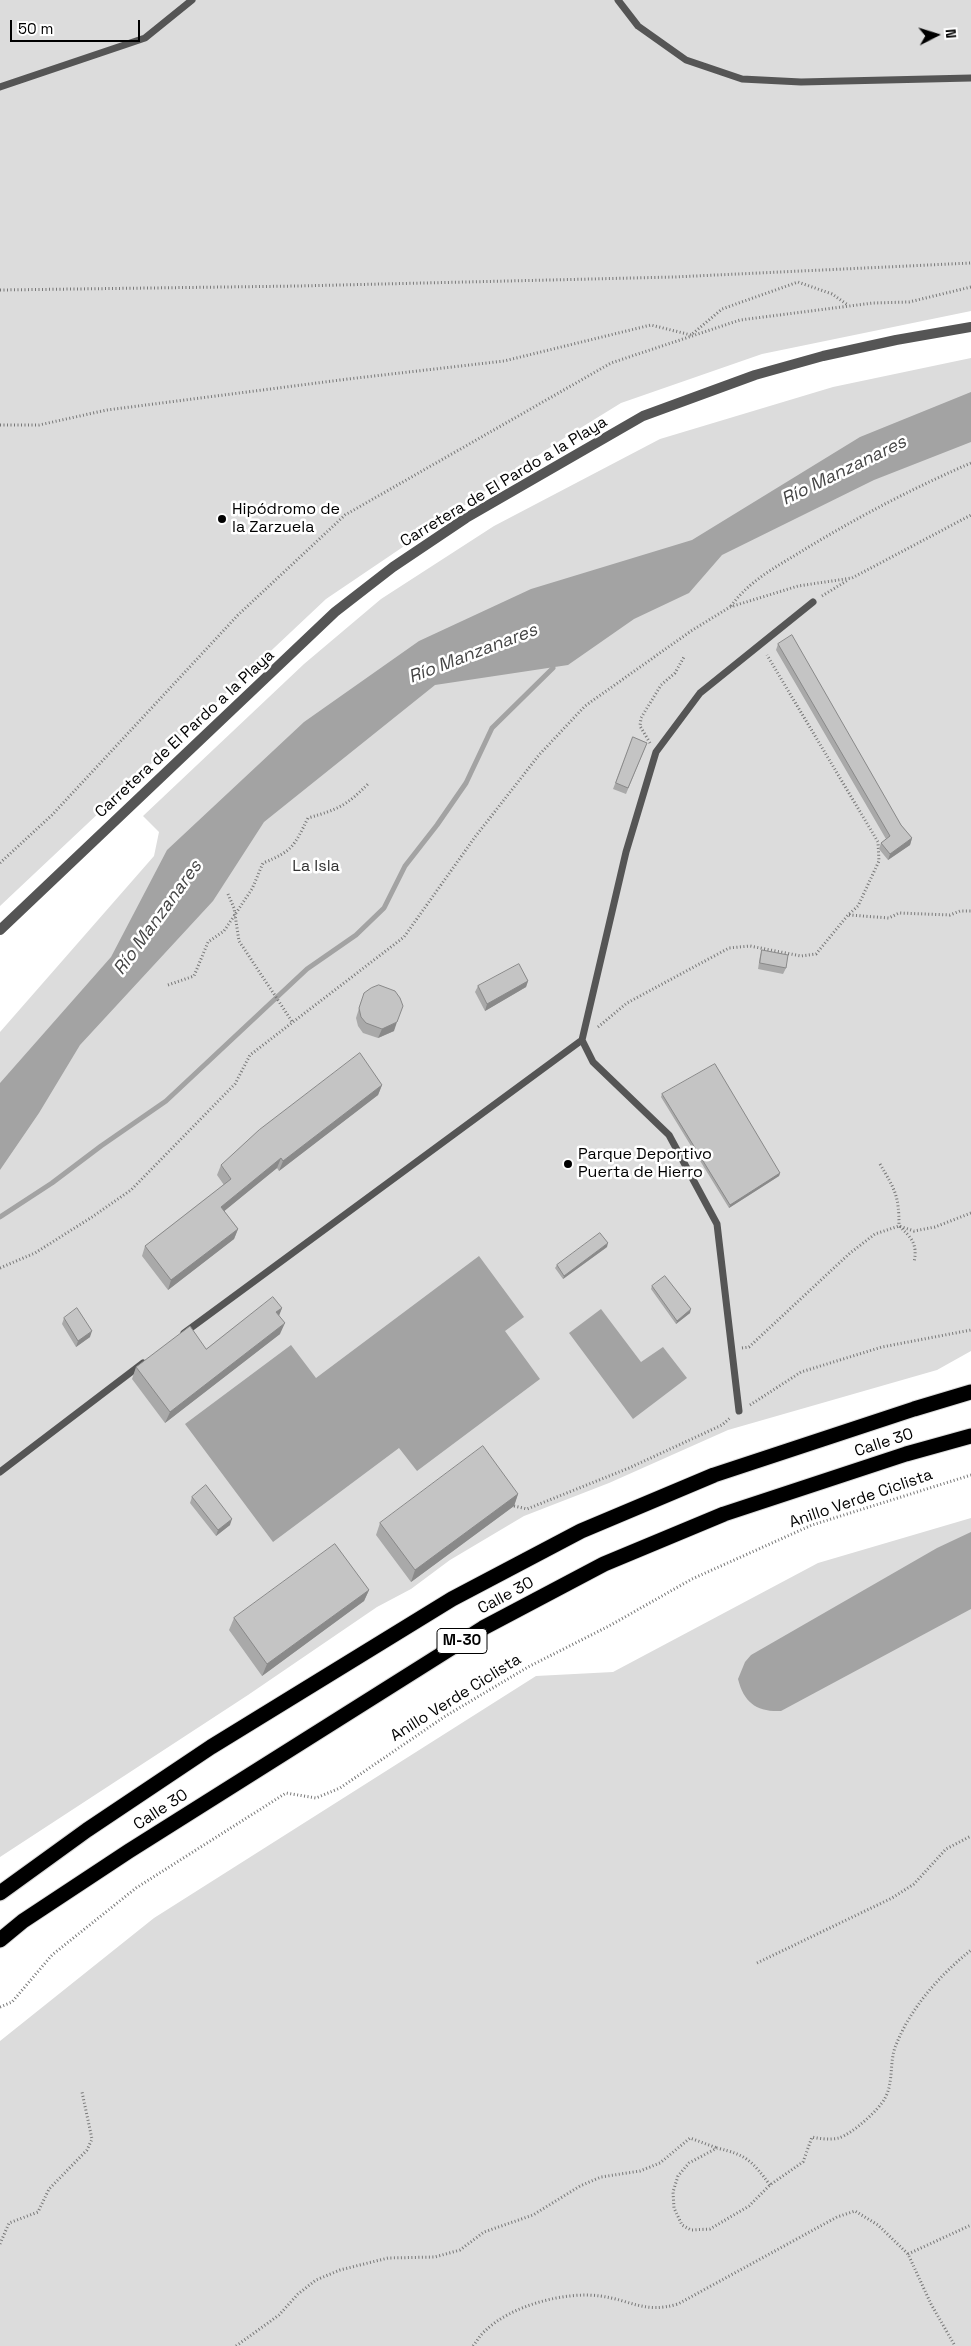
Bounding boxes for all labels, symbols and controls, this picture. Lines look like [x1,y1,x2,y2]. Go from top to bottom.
scale bar [12,10,142,42]
north arrow [911,10,961,60]
text: 50 m [18,19,53,38]
text: N [942,28,960,39]
street label: Carretera de El Pardo a la Playa [397,413,611,551]
water label: Río Manzanares [778,431,910,511]
place label: Hipódromo de la Zarzuela [232,500,340,538]
marker: Hipódromo de la Zarzuela [216,513,228,525]
water label: Río Manzanares [406,620,540,688]
street label: Carretera de El Pardo a la Playa [92,646,278,822]
water label: Río Manzanares [109,857,207,979]
park label: La Isla [292,857,340,877]
place label: Parque Deportivo Puerta de Hierro [578,1145,712,1183]
marker: Parque Deportivo Puerta de Hierro [562,1158,574,1170]
street label: Calle 30 [852,1424,916,1462]
street label: Anillo Verde Ciclista [787,1465,935,1533]
street label: Calle 30 [475,1573,537,1619]
road number: M-30 [437,1628,487,1654]
street label: Anillo Verde Ciclista [387,1650,525,1746]
street label: Calle 30 [130,1785,192,1835]

